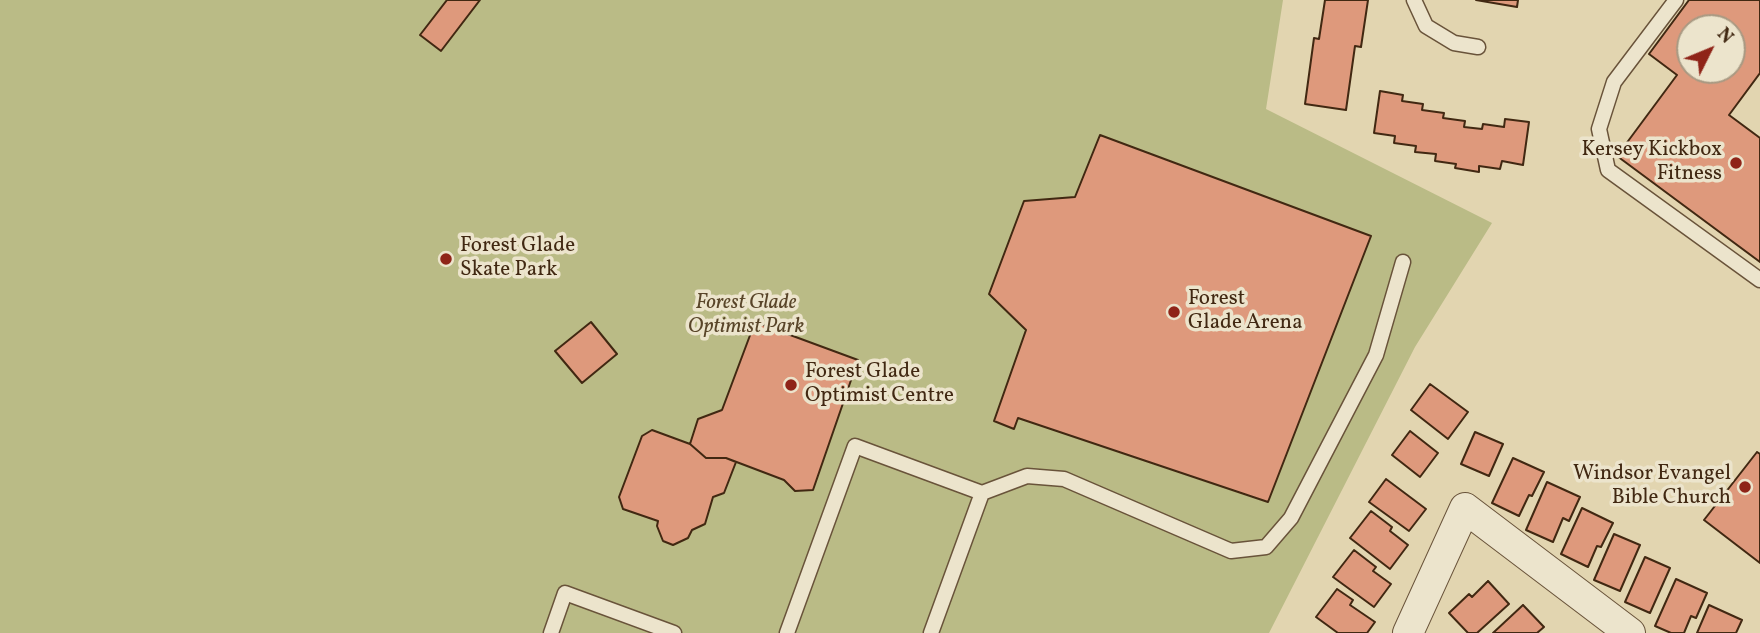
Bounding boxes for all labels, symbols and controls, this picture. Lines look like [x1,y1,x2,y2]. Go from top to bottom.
north arrow [1676,14,1746,84]
text: N [1711,22,1739,50]
place label: Kersey Kickbox Fitness [1582,138,1722,188]
marker: Kersey Kickbox Fitness [1728,155,1744,171]
place label: Forest Glade Skate Park [460,234,575,284]
marker: Forest Glade Skate Park [438,251,454,267]
place label: Forest Glade Arena [1188,287,1303,337]
park label: Forest Glade Optimist Park [688,291,804,341]
marker: Forest Glade Arena [1166,304,1182,320]
place label: Forest Glade Optimist Centre [805,360,954,410]
marker: Forest Glade Optimist Centre [783,377,799,393]
place label: Windsor Evangel Bible Church [1573,462,1731,512]
marker: Windsor Evangel Bible Church [1737,479,1753,495]

